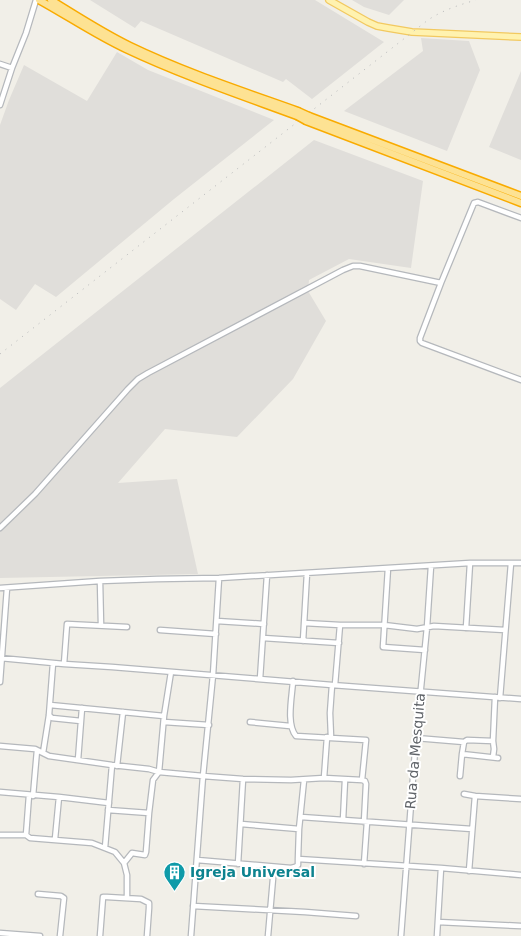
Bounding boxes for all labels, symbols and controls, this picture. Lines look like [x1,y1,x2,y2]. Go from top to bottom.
street label: Rua da Mesquita [402,692,428,810]
building icon: Igreja Universal [162,860,186,891]
place label: Igreja Universal [190,864,315,880]

